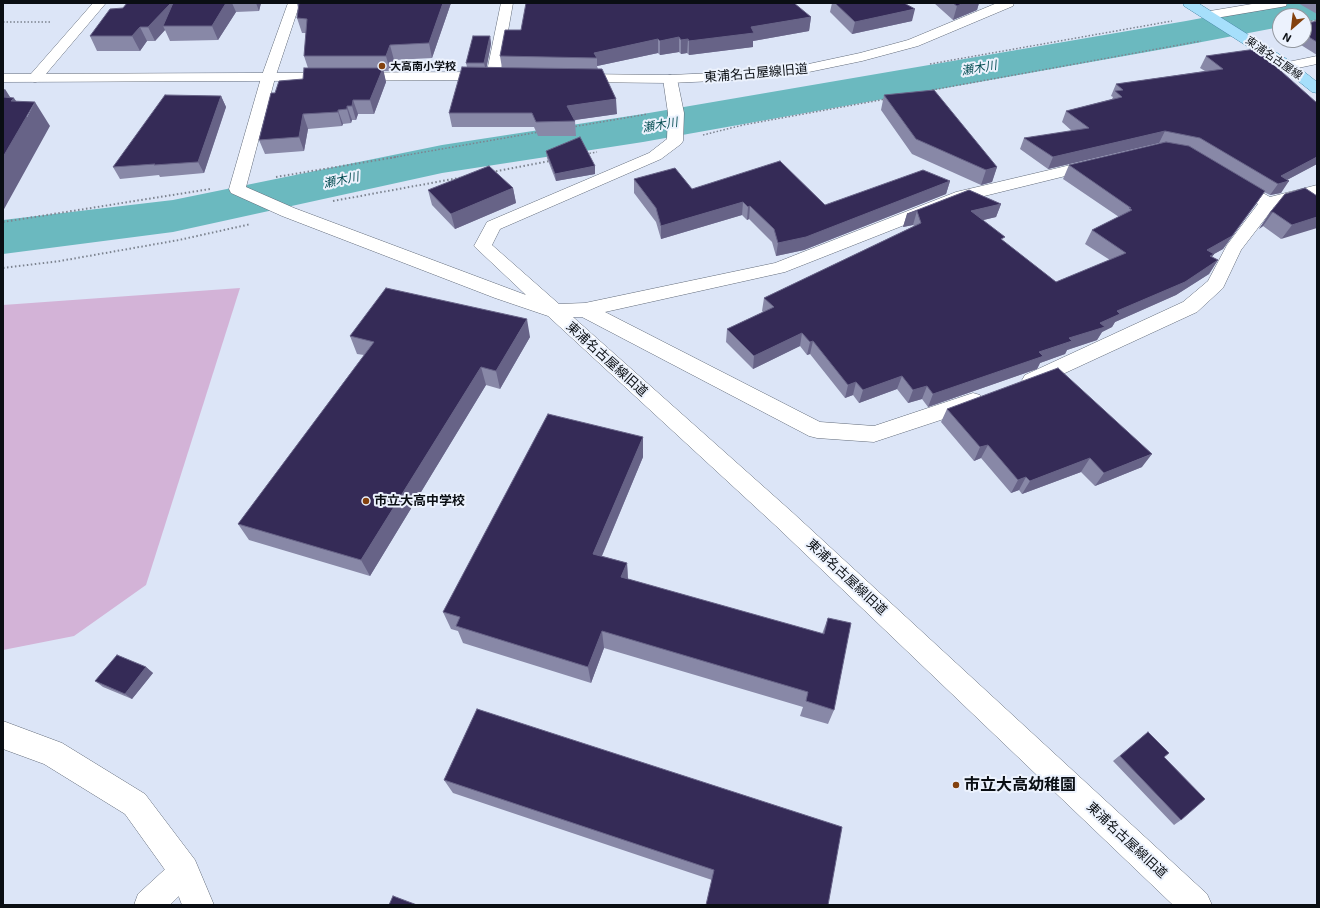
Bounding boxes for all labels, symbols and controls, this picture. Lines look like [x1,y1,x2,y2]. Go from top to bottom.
north arrow [1272,8,1312,48]
text: N [1280,31,1293,46]
street label: 東浦名古屋線 [1243,34,1305,82]
water label: 瀬木川 [960,58,998,78]
place label: 大高南小学校 [390,59,456,73]
marker: 大高南小学校 [377,61,387,71]
street label: 東浦名古屋線旧道 [704,61,808,85]
water label: 瀬木川 [641,115,679,135]
water label: 瀬木川 [322,169,360,191]
street label: 東浦名古屋線旧道 [563,318,651,400]
place label: 市立大高中学校 [374,493,465,509]
marker: 市立大高中学校 [361,496,371,506]
street label: 東浦名古屋線旧道 [804,536,890,618]
place label: 市立大高幼稚園 [964,775,1076,795]
marker: 市立大高幼稚園 [951,780,961,790]
street label: 東浦名古屋線旧道 [1084,799,1170,881]

